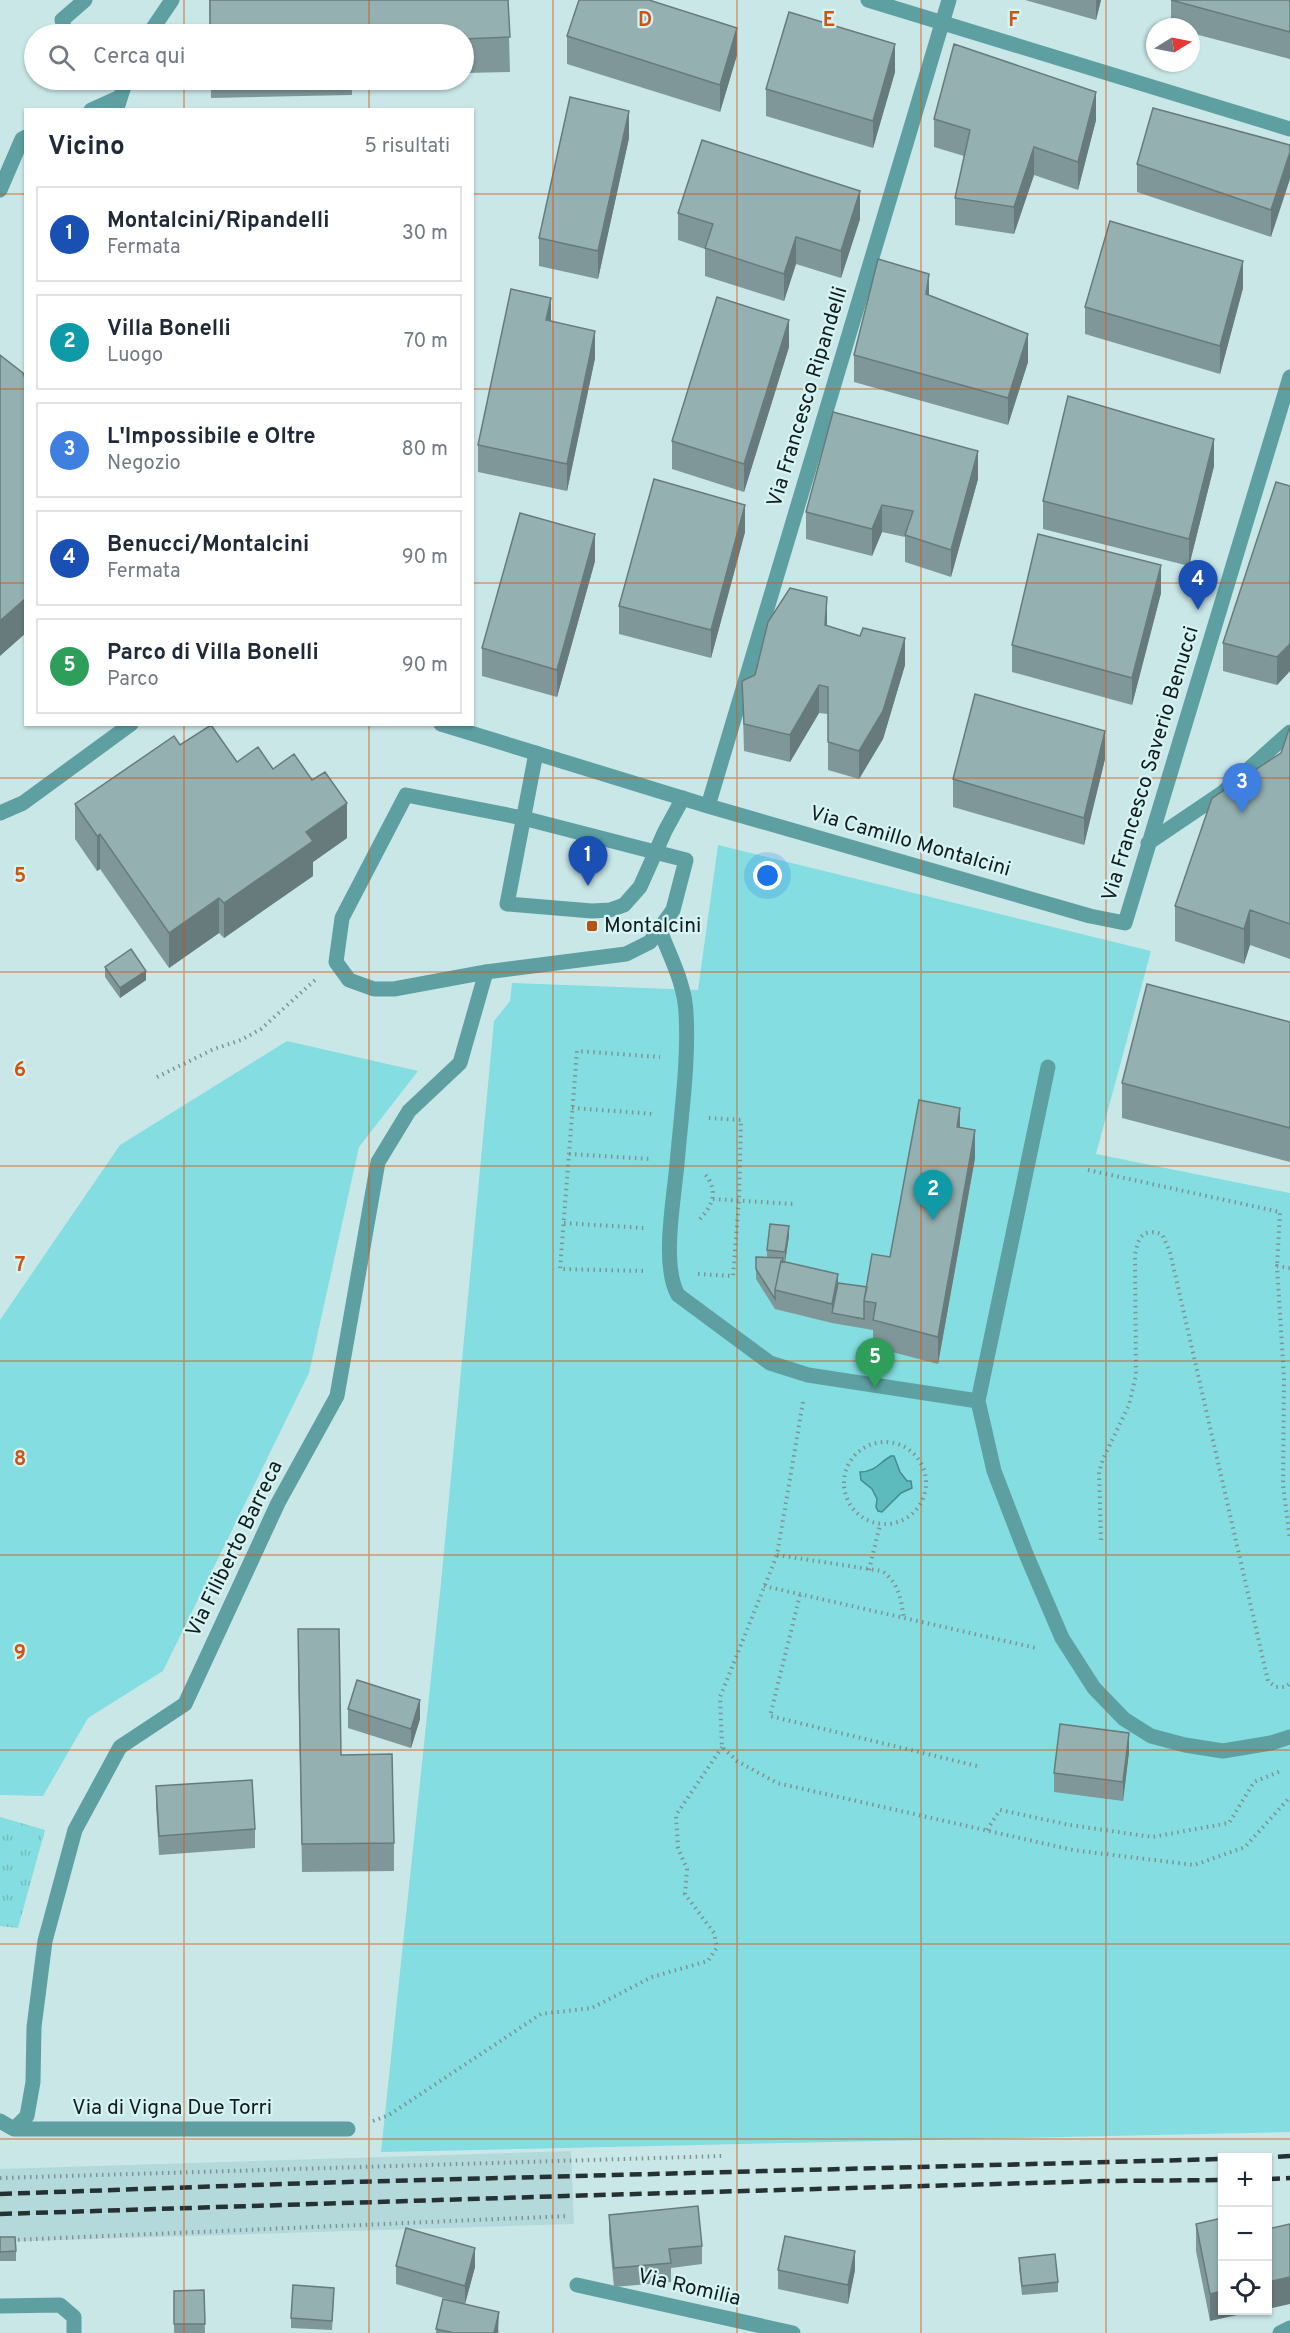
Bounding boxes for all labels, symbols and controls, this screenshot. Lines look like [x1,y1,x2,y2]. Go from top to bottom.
text: D [638,8,652,34]
text: E [823,8,835,34]
text: F [1008,8,1020,34]
north arrow [1146,18,1200,72]
search box [24,24,474,90]
icon: search [45,41,78,74]
text: Cerca qui [93,44,185,71]
text: Vicino [48,131,125,164]
text: 5 risultati [365,134,450,160]
text: Montalcini/Ripandelli [107,208,329,235]
text: 1 [66,221,74,247]
text: 30 m [402,221,448,247]
text: Fermata [107,235,180,261]
street label: Via Francesco Ripandelli [762,283,854,511]
text: Villa Bonelli [107,316,231,343]
text: 2 [63,329,76,355]
text: 70 m [404,329,448,355]
text: Luogo [107,343,163,369]
text: L'Impossibile e Oltre [107,424,315,451]
text: 3 [64,437,76,463]
text: 80 m [402,437,448,463]
text: Negozio [107,451,181,477]
text: Benucci/Montalcini [107,532,309,559]
text: 4 [63,545,76,571]
text: 90 m [402,545,448,571]
text: Fermata [107,559,180,585]
pin: 4 [1178,560,1218,610]
street label: Via Francesco Saverio Benucci [1096,623,1206,905]
text: Parco di Villa Bonelli [107,640,319,667]
text: 5 [63,653,76,679]
text: 90 m [402,653,448,679]
text: Parco [107,667,159,693]
pin: 3 [1222,764,1262,813]
street label: Via Camillo Montalcini [806,800,1014,884]
pin: 1 [568,836,608,886]
your location [753,861,782,890]
text: 5 [14,864,26,890]
place label: Montalcini [604,913,701,940]
marker: Montalcini [585,919,599,933]
text: 6 [14,1058,26,1084]
pin: 2 [914,1170,952,1220]
text: 7 [15,1253,25,1279]
pin: 5 [856,1338,894,1388]
text: 8 [14,1447,26,1473]
street label: Via Filiberto Barreca [180,1456,290,1642]
text: 9 [14,1641,26,1667]
street label: Via di Vigna Due Torri [72,2095,272,2122]
map controls [1218,2153,1272,2315]
button: + [1218,2153,1272,2207]
button: − [1218,2207,1272,2261]
button: locate [1218,2261,1272,2315]
street label: Via Romilia [635,2263,743,2313]

